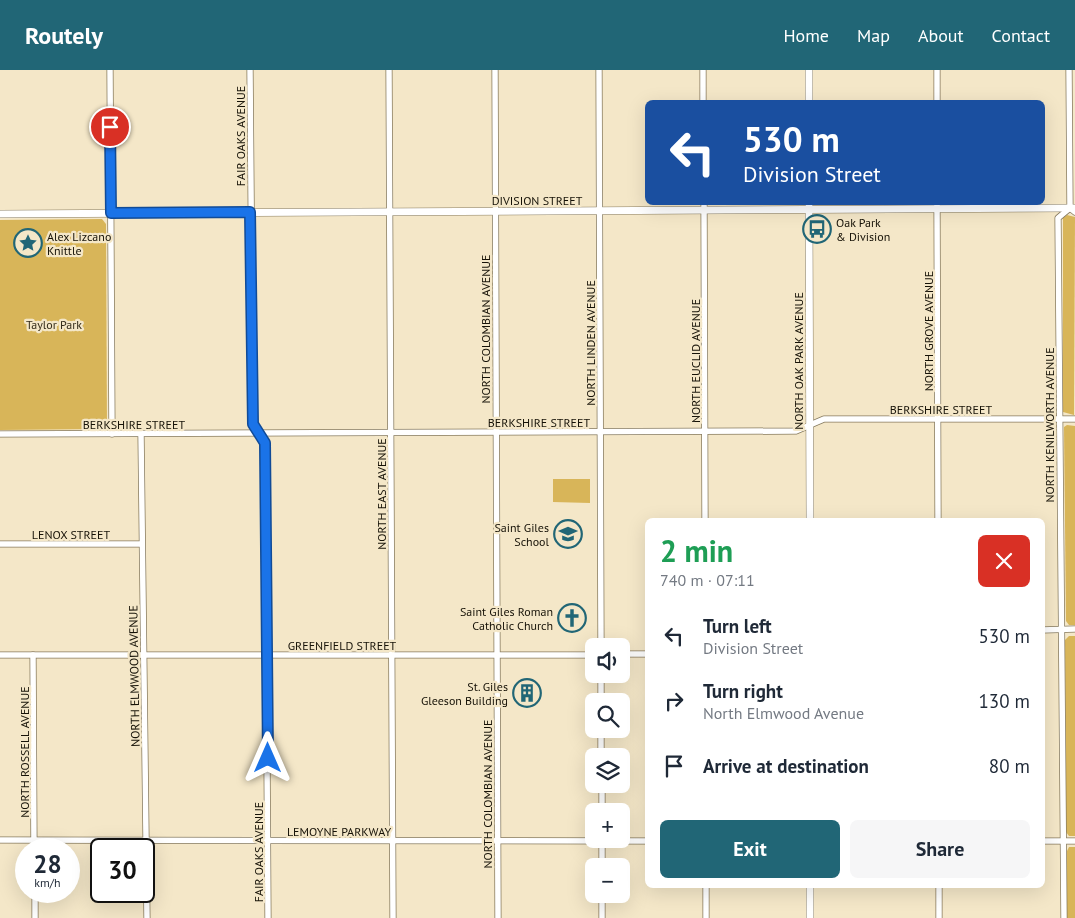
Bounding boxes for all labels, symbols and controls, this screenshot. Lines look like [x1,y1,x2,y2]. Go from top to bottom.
text: Routely [25,20,103,51]
text: Home [783,24,829,47]
text: Map [857,24,890,47]
text: About [918,24,964,47]
text: Contact [992,24,1050,47]
street label: FAIR OAKS AVENUE [233,86,248,186]
pin [89,106,131,148]
icon: arrive [96,113,124,141]
text: 530 m [743,116,840,162]
icon: left [660,120,725,185]
text: Division Street [743,160,881,188]
street label: DIVISION STREET [492,193,583,208]
bus stop icon: Oak Park & Division [802,214,832,244]
place label: Oak Park & Division [836,215,890,244]
place icon: Alex Lizcano Knittle [13,228,43,258]
place label: Alex Lizcano Knittle [47,229,111,258]
street label: NORTH COLOMBIAN AVENUE [478,255,493,403]
street label: NORTH GROVE AVENUE [921,271,936,391]
street label: NORTH LINDEN AVENUE [583,280,598,406]
street label: NORTH OAK PARK AVENUE [791,292,806,430]
street label: NORTH EUCLID AVENUE [688,299,703,423]
park label: Taylor Park [26,317,82,332]
street label: NORTH KENILWORTH AVENUE [1042,347,1057,503]
street label: BERKSHIRE STREET [890,402,992,417]
street label: BERKSHIRE STREET [488,415,590,430]
street label: BERKSHIRE STREET [83,417,185,432]
street label: NORTH EAST AVENUE [374,438,389,550]
school or university icon: Saint Giles School [553,519,583,549]
place label: Saint Giles School [494,520,549,549]
street label: LENOX STREET [32,527,110,542]
text: 2 min [660,531,733,570]
button: close [978,535,1030,587]
text: 740 m · 07:11 [660,570,755,590]
church icon: Saint Giles Roman Catholic Church [557,603,587,633]
place label: Saint Giles Roman Catholic Church [460,604,553,633]
street label: NORTH ELMWOOD AVENUE [125,605,143,747]
text: Turn left [703,614,772,638]
icon: left [660,622,688,650]
text: 530 m [978,624,1030,648]
street label: GREENFIELD STREET [288,638,397,653]
map controls [585,638,630,903]
button: sound [585,638,630,683]
text: Division Street [703,638,803,658]
building icon: St. Giles Gleeson Building [512,678,542,708]
place label: St. Giles Gleeson Building [421,679,508,708]
text: Turn right [703,679,783,703]
street label: NORTH ROSSELL AVENUE [17,686,32,818]
icon: right [660,687,688,715]
text: 130 m [978,689,1030,713]
button: search [585,693,630,738]
text: North Elmwood Avenue [703,703,864,723]
street label: NORTH COLOMBIAN AVENUE [480,720,495,868]
position arrow [241,731,293,783]
button: layers [585,748,630,793]
icon: arrive [660,752,688,780]
text: Arrive at destination [703,754,869,778]
text: 80 m [989,754,1030,778]
street label: FAIR OAKS AVENUE [251,802,266,902]
button: + [585,803,630,848]
button: Exit [660,820,840,878]
button: Share [850,820,1030,878]
street label: LEMOYNE PARKWAY [287,824,391,839]
speed limit sign: 30 [90,838,155,903]
text: 28 [33,848,62,880]
button: − [585,858,630,903]
text: km/h [34,875,61,890]

